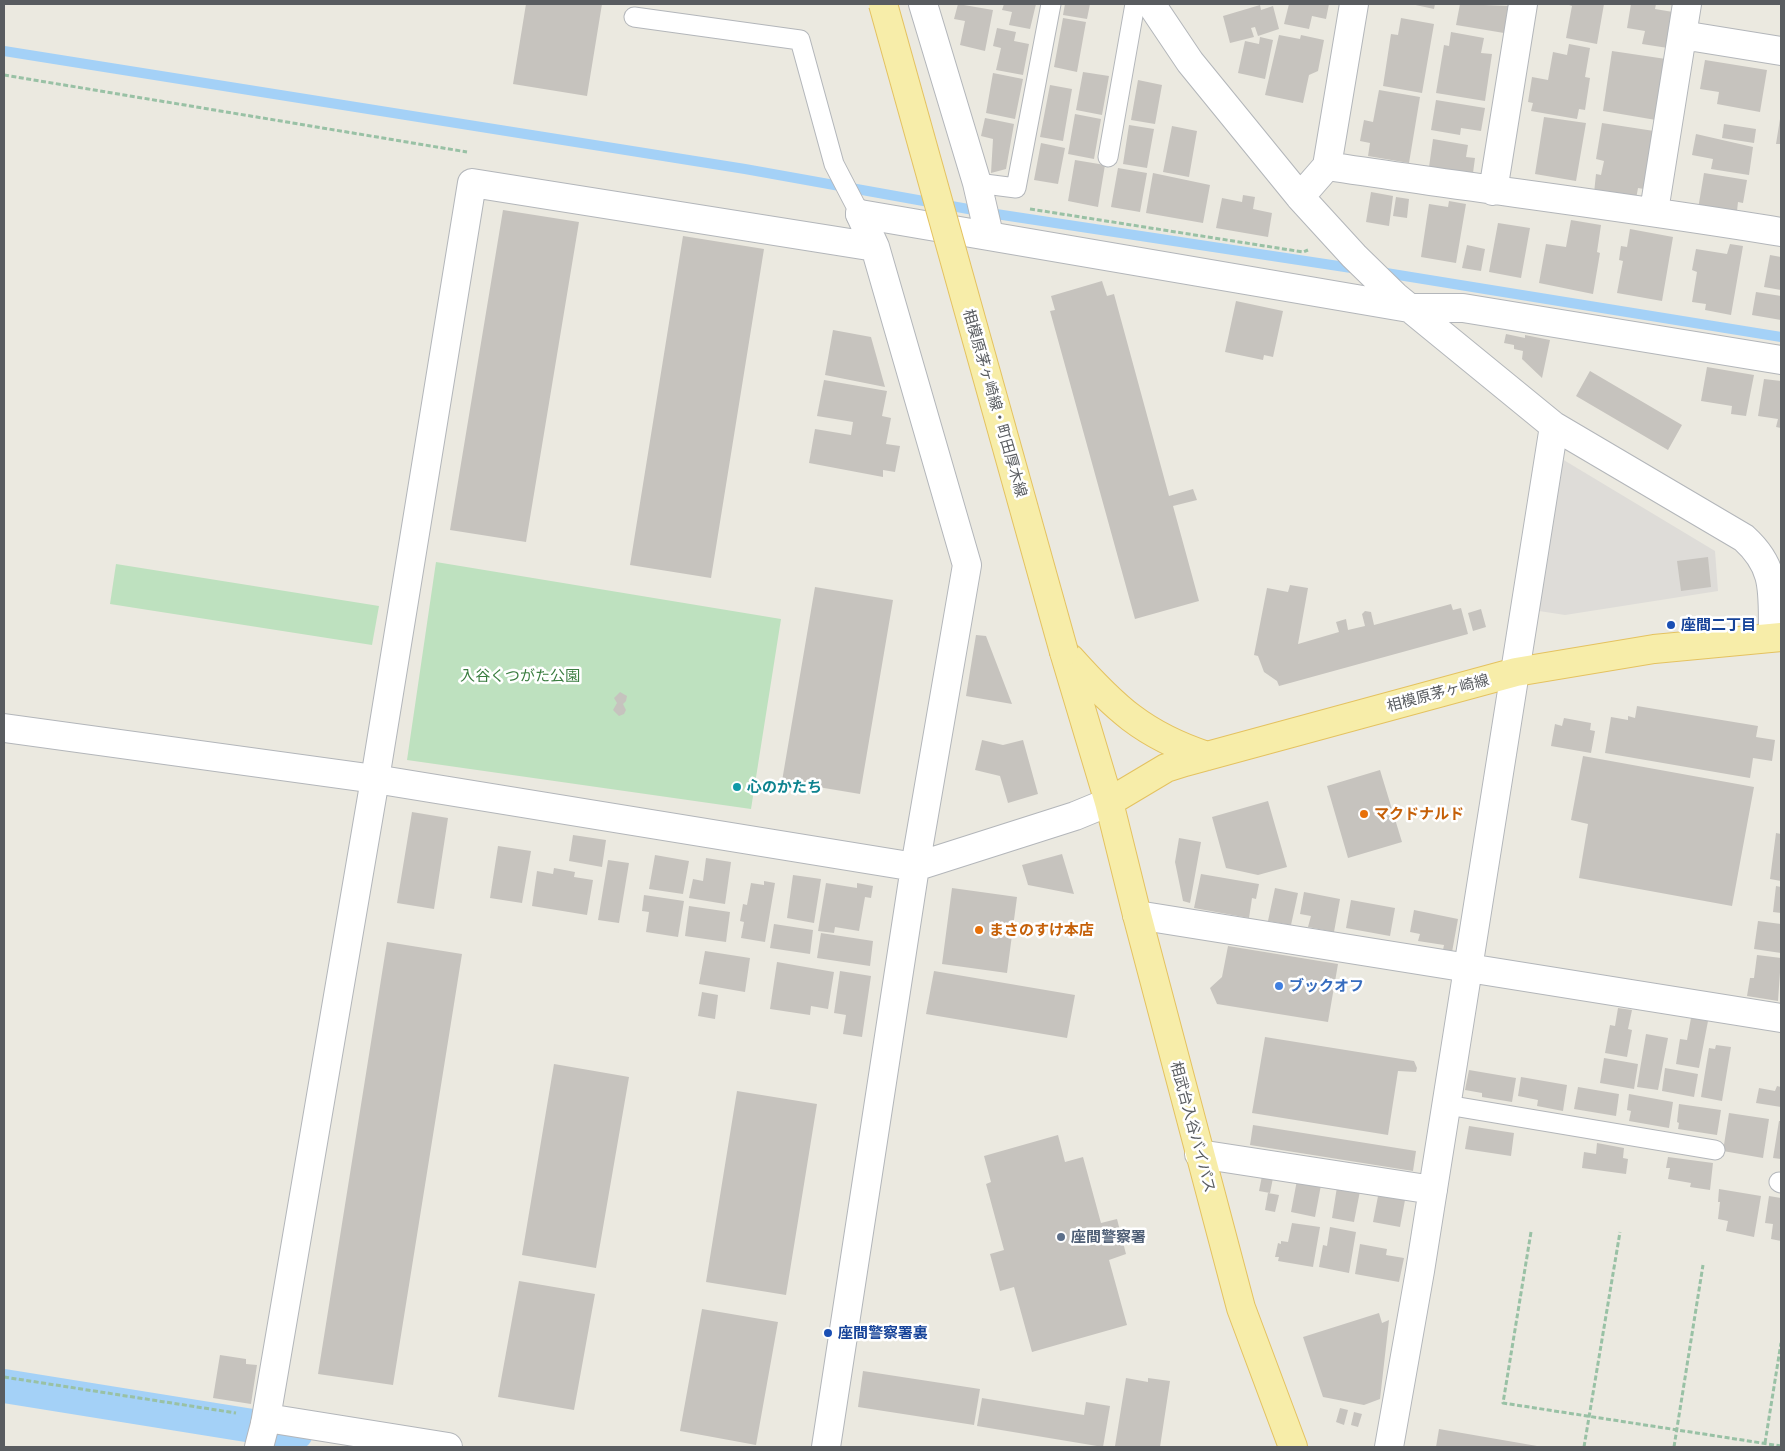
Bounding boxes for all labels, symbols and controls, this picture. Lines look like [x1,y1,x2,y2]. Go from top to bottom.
street label: 相模原茅ヶ崎線・町田厚木線 [959,307,1031,499]
place label: 座間二丁目 [1681,616,1756,634]
marker: 座間二丁目 [1665,619,1677,631]
park label: 入谷くつがた公園 [460,667,580,685]
street label: 相模原茅ヶ崎線 [1385,671,1491,715]
place label: 心のかたち [747,778,822,796]
marker: 心のかたち [731,781,743,793]
place label: マクドナルド [1374,805,1464,823]
marker: マクドナルド [1358,808,1370,820]
place label: まさのすけ本店 [989,921,1094,939]
marker: まさのすけ本店 [973,924,985,936]
place label: ブックオフ [1289,977,1364,995]
marker: ブックオフ [1273,980,1285,992]
street label: 相武台入谷バイパス [1167,1059,1219,1195]
place label: 座間警察署 [1071,1228,1146,1246]
marker: 座間警察署 [1055,1231,1067,1243]
place label: 座間警察署裏 [838,1324,928,1342]
marker: 座間警察署裏 [822,1327,834,1339]

